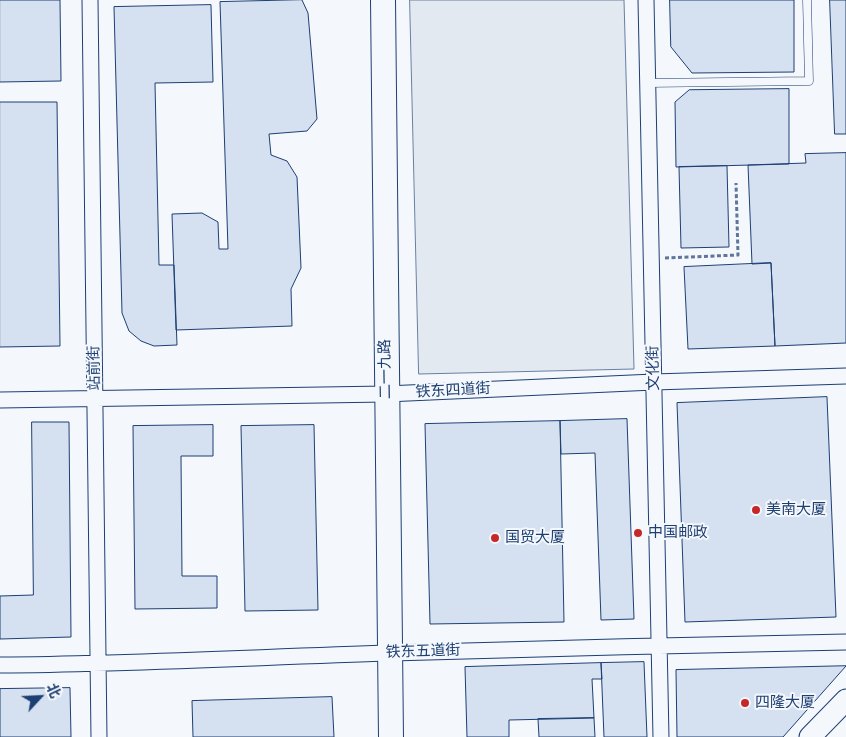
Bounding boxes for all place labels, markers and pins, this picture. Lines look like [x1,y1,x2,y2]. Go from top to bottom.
place label: 美南大厦 [766,501,826,519]
marker: 美南大厦 [750,504,762,516]
place label: 中国邮政 [648,524,708,542]
marker: 中国邮政 [632,527,644,539]
place label: 国贸大厦 [505,529,565,547]
marker: 国贸大厦 [489,532,501,544]
place label: 四隆大厦 [755,694,815,712]
marker: 四隆大厦 [739,697,751,709]

